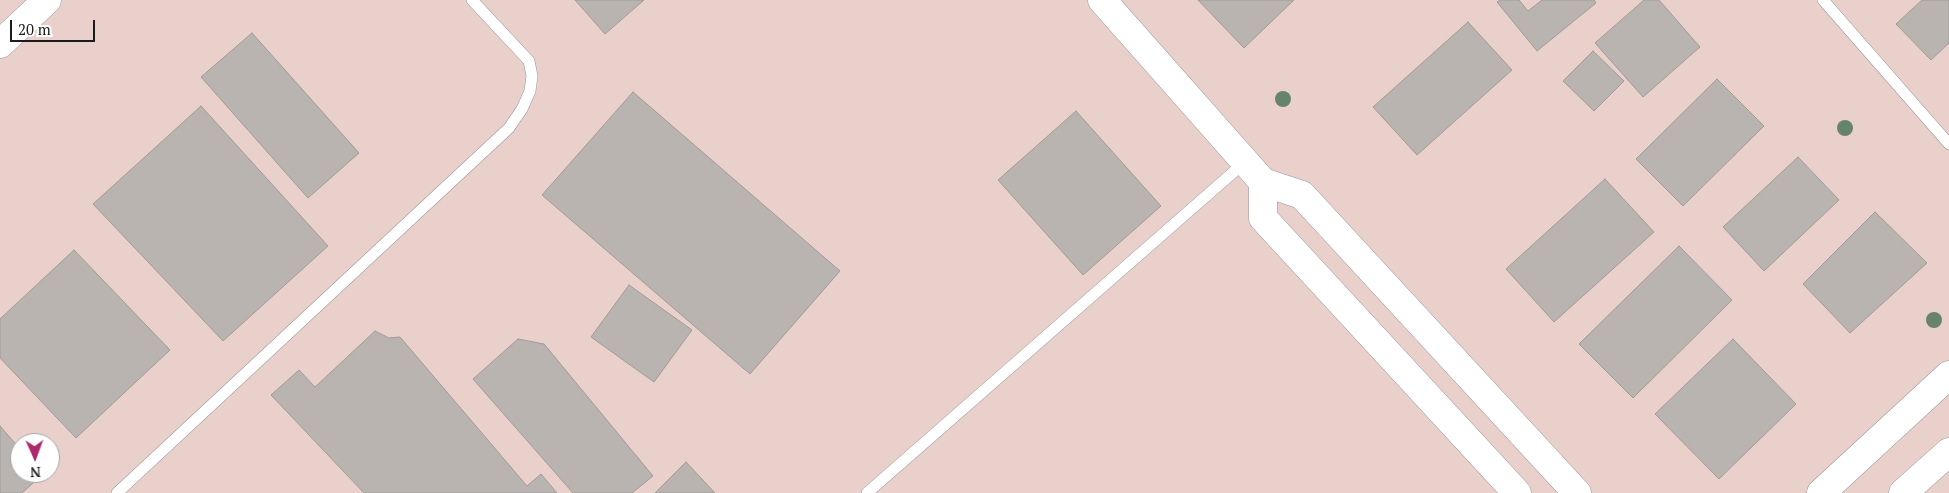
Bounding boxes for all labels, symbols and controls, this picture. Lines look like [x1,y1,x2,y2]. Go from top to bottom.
scale bar [12,10,98,42]
text: 20 m [18,19,51,39]
north arrow [10,433,60,483]
text: N [30,463,41,482]

